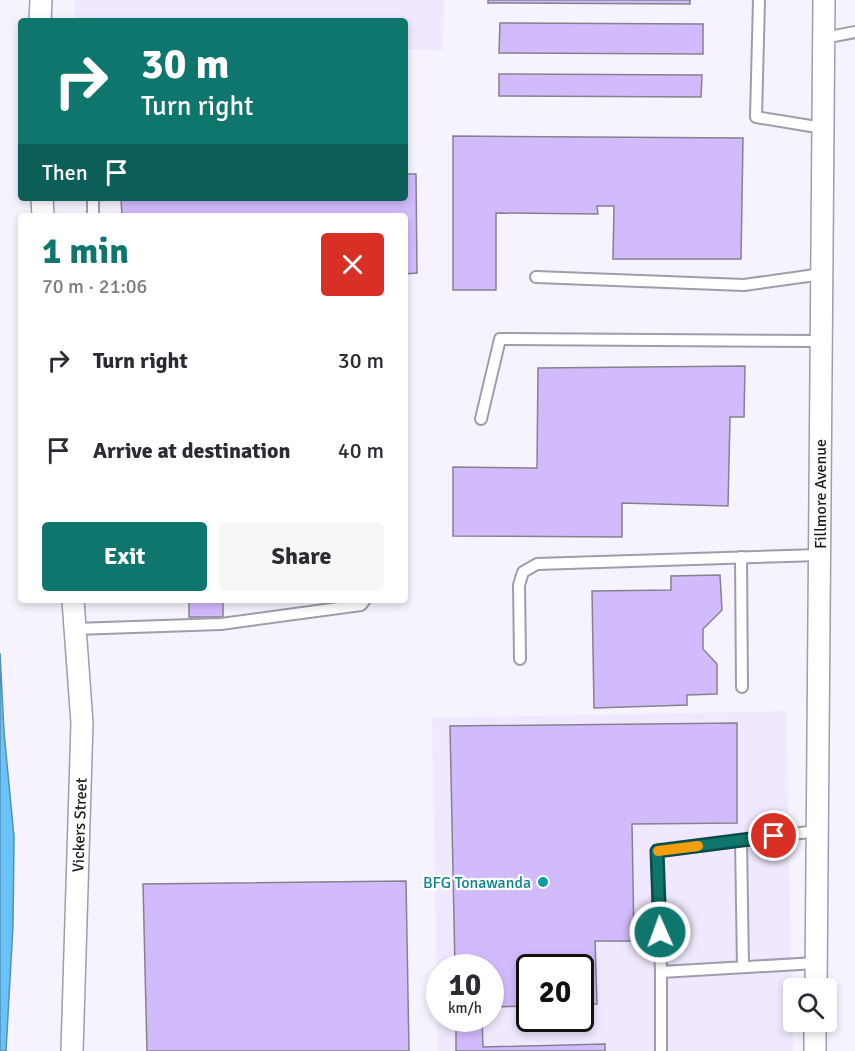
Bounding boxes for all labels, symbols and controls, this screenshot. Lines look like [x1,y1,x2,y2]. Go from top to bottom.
text: 30 m [141,39,230,90]
icon: right [42,42,120,120]
text: Turn right [141,90,254,123]
icon: arrive [100,156,133,189]
text: Then [42,159,88,186]
text: 1 min [42,229,129,274]
button: close [321,233,384,296]
text: 70 m · 21:06 [42,274,147,299]
icon: right [42,344,75,377]
text: Turn right [93,347,188,374]
text: 30 m [338,347,384,374]
icon: arrive [42,434,75,467]
text: Arrive at destination [93,437,290,464]
text: 40 m [338,437,384,464]
street label: Fillmore Avenue [811,439,831,549]
button: Exit [42,522,207,591]
button: Share [219,522,384,591]
street label: Vickers Street [68,777,92,873]
pin [748,810,799,861]
icon: arrive [757,819,790,852]
place label: BFG Tonawanda [423,873,531,893]
marker: BFG Tonawanda [536,875,550,889]
position arrow [628,900,692,964]
speed limit sign: 20 [516,954,594,1032]
text: 10 [449,967,481,1004]
map controls [783,978,837,1032]
button: search [783,978,837,1032]
text: km/h [448,999,482,1017]

